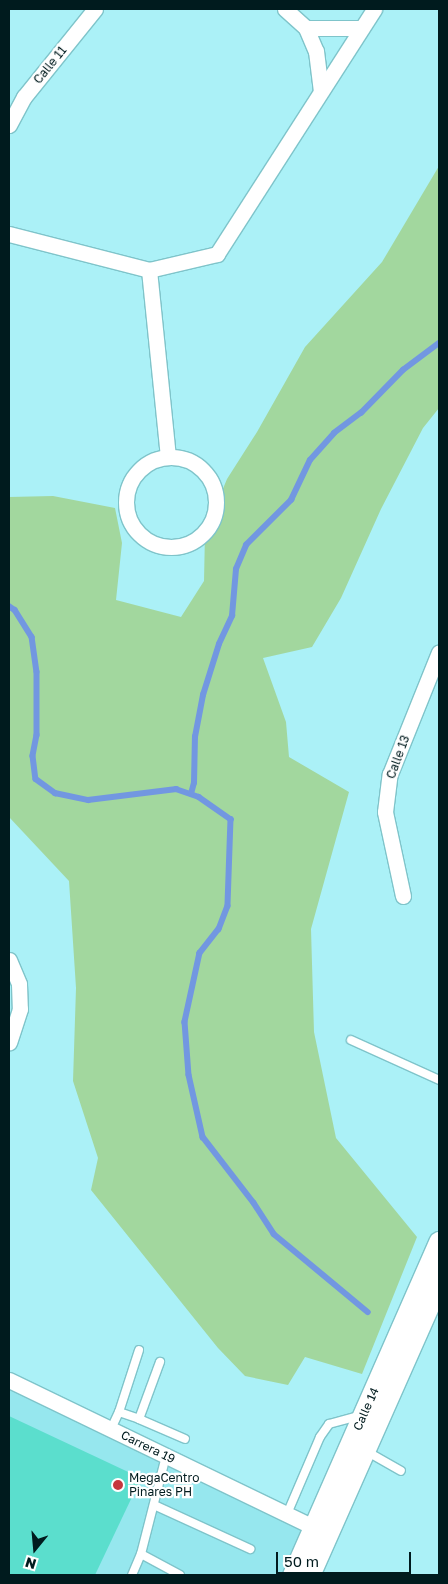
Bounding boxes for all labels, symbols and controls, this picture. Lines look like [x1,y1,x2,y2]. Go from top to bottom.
street label: Calle 11 [31,43,69,87]
street label: Calle 13 [383,733,413,781]
street label: Calle 14 [350,1385,382,1433]
street label: Carrera 19 [119,1428,177,1466]
place label: MegaCentro Pinares PH [129,1471,199,1499]
marker: MegaCentro Pinares PH [111,1478,125,1492]
north arrow [10,1524,60,1574]
scale bar [278,1542,413,1574]
text: 50 m [284,1552,319,1570]
text: N [23,1554,38,1574]

